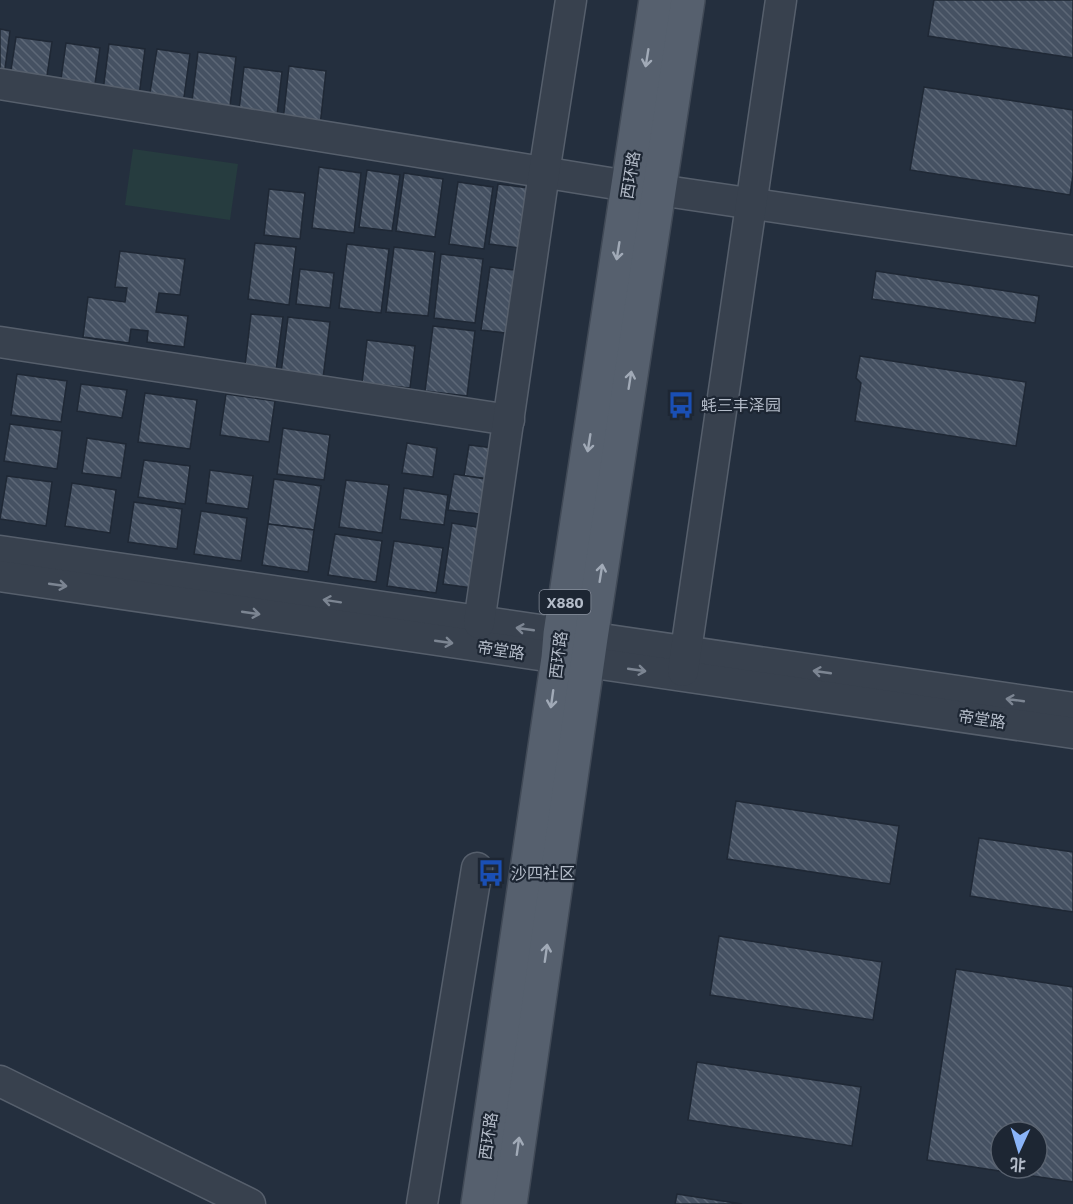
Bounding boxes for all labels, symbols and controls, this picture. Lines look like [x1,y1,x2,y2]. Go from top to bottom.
one-way arrow [642,47,653,67]
street label: 西环路 [616,150,644,200]
one-way arrow [613,240,624,260]
one-way arrow [625,371,636,391]
bus stop icon: 蚝三丰泽园 [666,390,696,420]
place label: 蚝三丰泽园 [701,395,781,415]
one-way arrow [583,433,594,453]
one-way arrow [595,564,606,583]
one-way arrow [47,579,67,590]
road number: X880 [540,590,590,614]
one-way arrow [323,596,343,607]
one-way arrow [240,608,260,619]
one-way arrow [516,624,536,635]
street label: 西环路 [545,630,571,680]
one-way arrow [433,636,453,647]
street label: 帝堂路 [476,637,526,663]
one-way arrow [626,664,646,675]
one-way arrow [813,666,833,677]
one-way arrow [547,688,558,708]
one-way arrow [1006,694,1026,705]
street label: 帝堂路 [957,706,1007,732]
bus stop icon: 沙四社区 [476,858,506,888]
place label: 沙四社区 [511,863,575,883]
one-way arrow [541,944,552,964]
street label: 西环路 [475,1111,501,1161]
north arrow [989,1120,1049,1180]
one-way arrow [513,1137,524,1156]
text: 北 [1009,1154,1027,1175]

